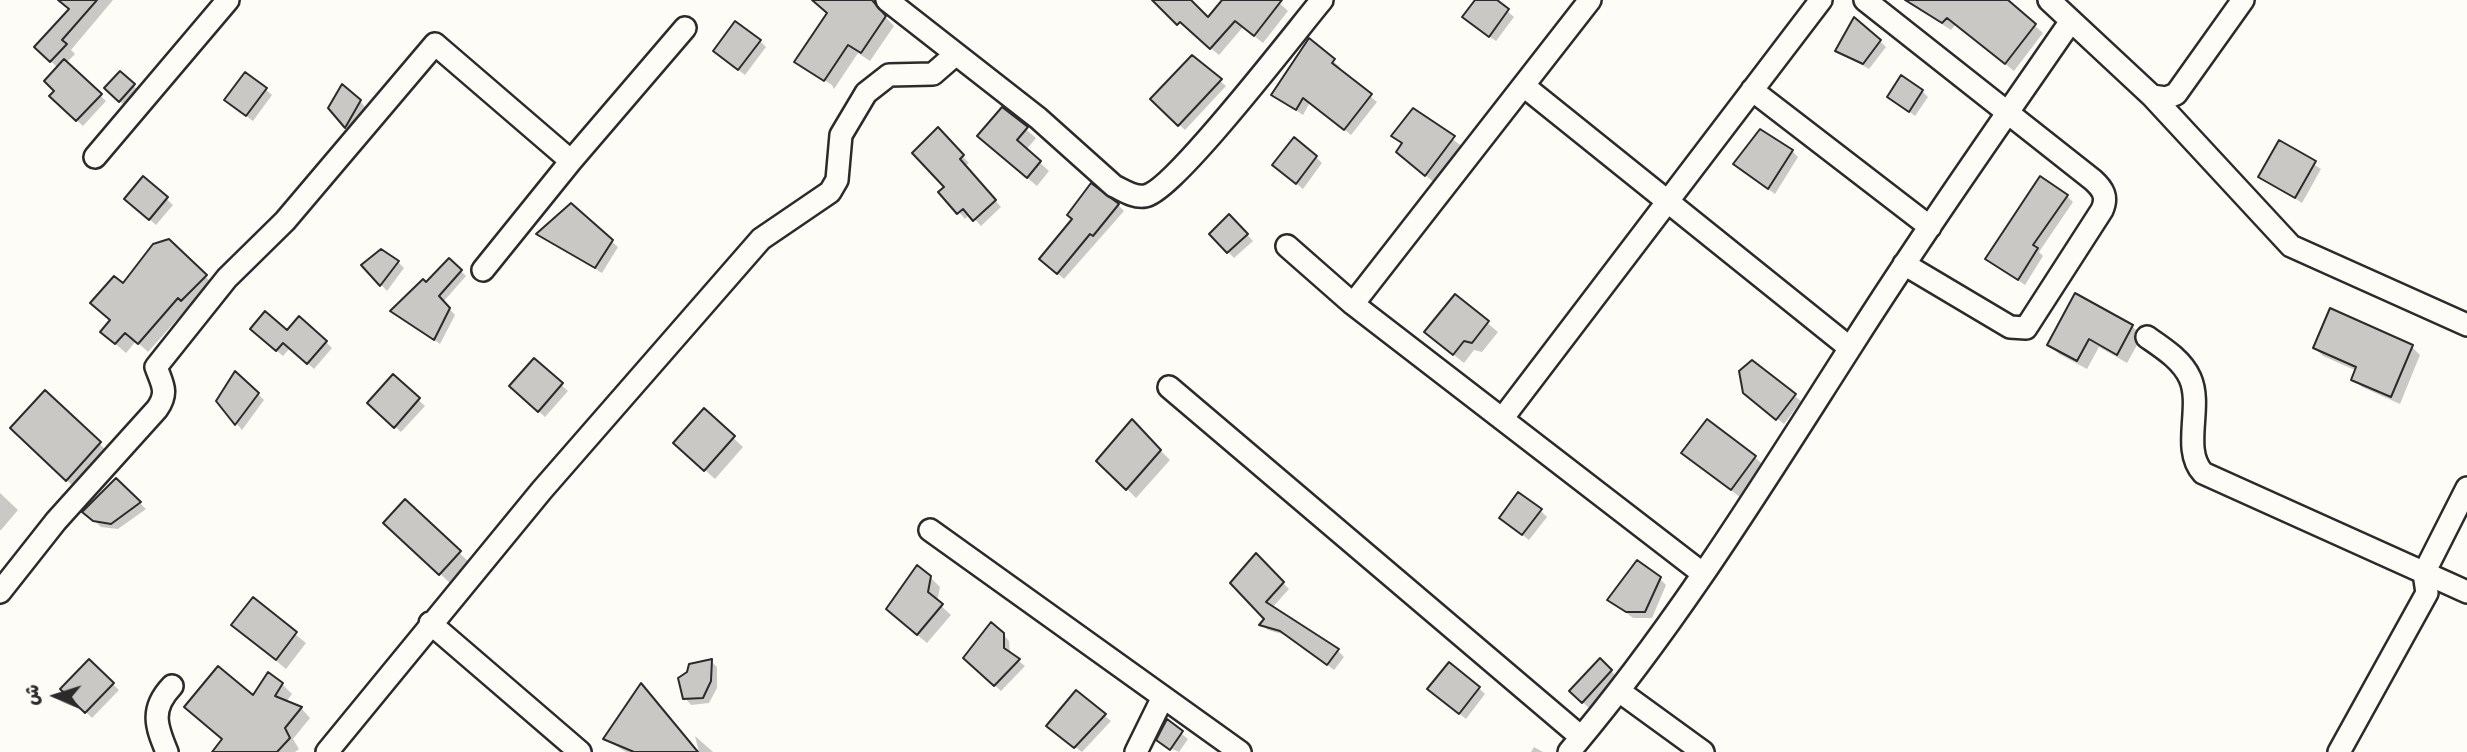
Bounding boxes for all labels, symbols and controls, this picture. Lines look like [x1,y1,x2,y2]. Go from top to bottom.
north arrow [21,661,91,731]
text: ش [21,684,49,706]

